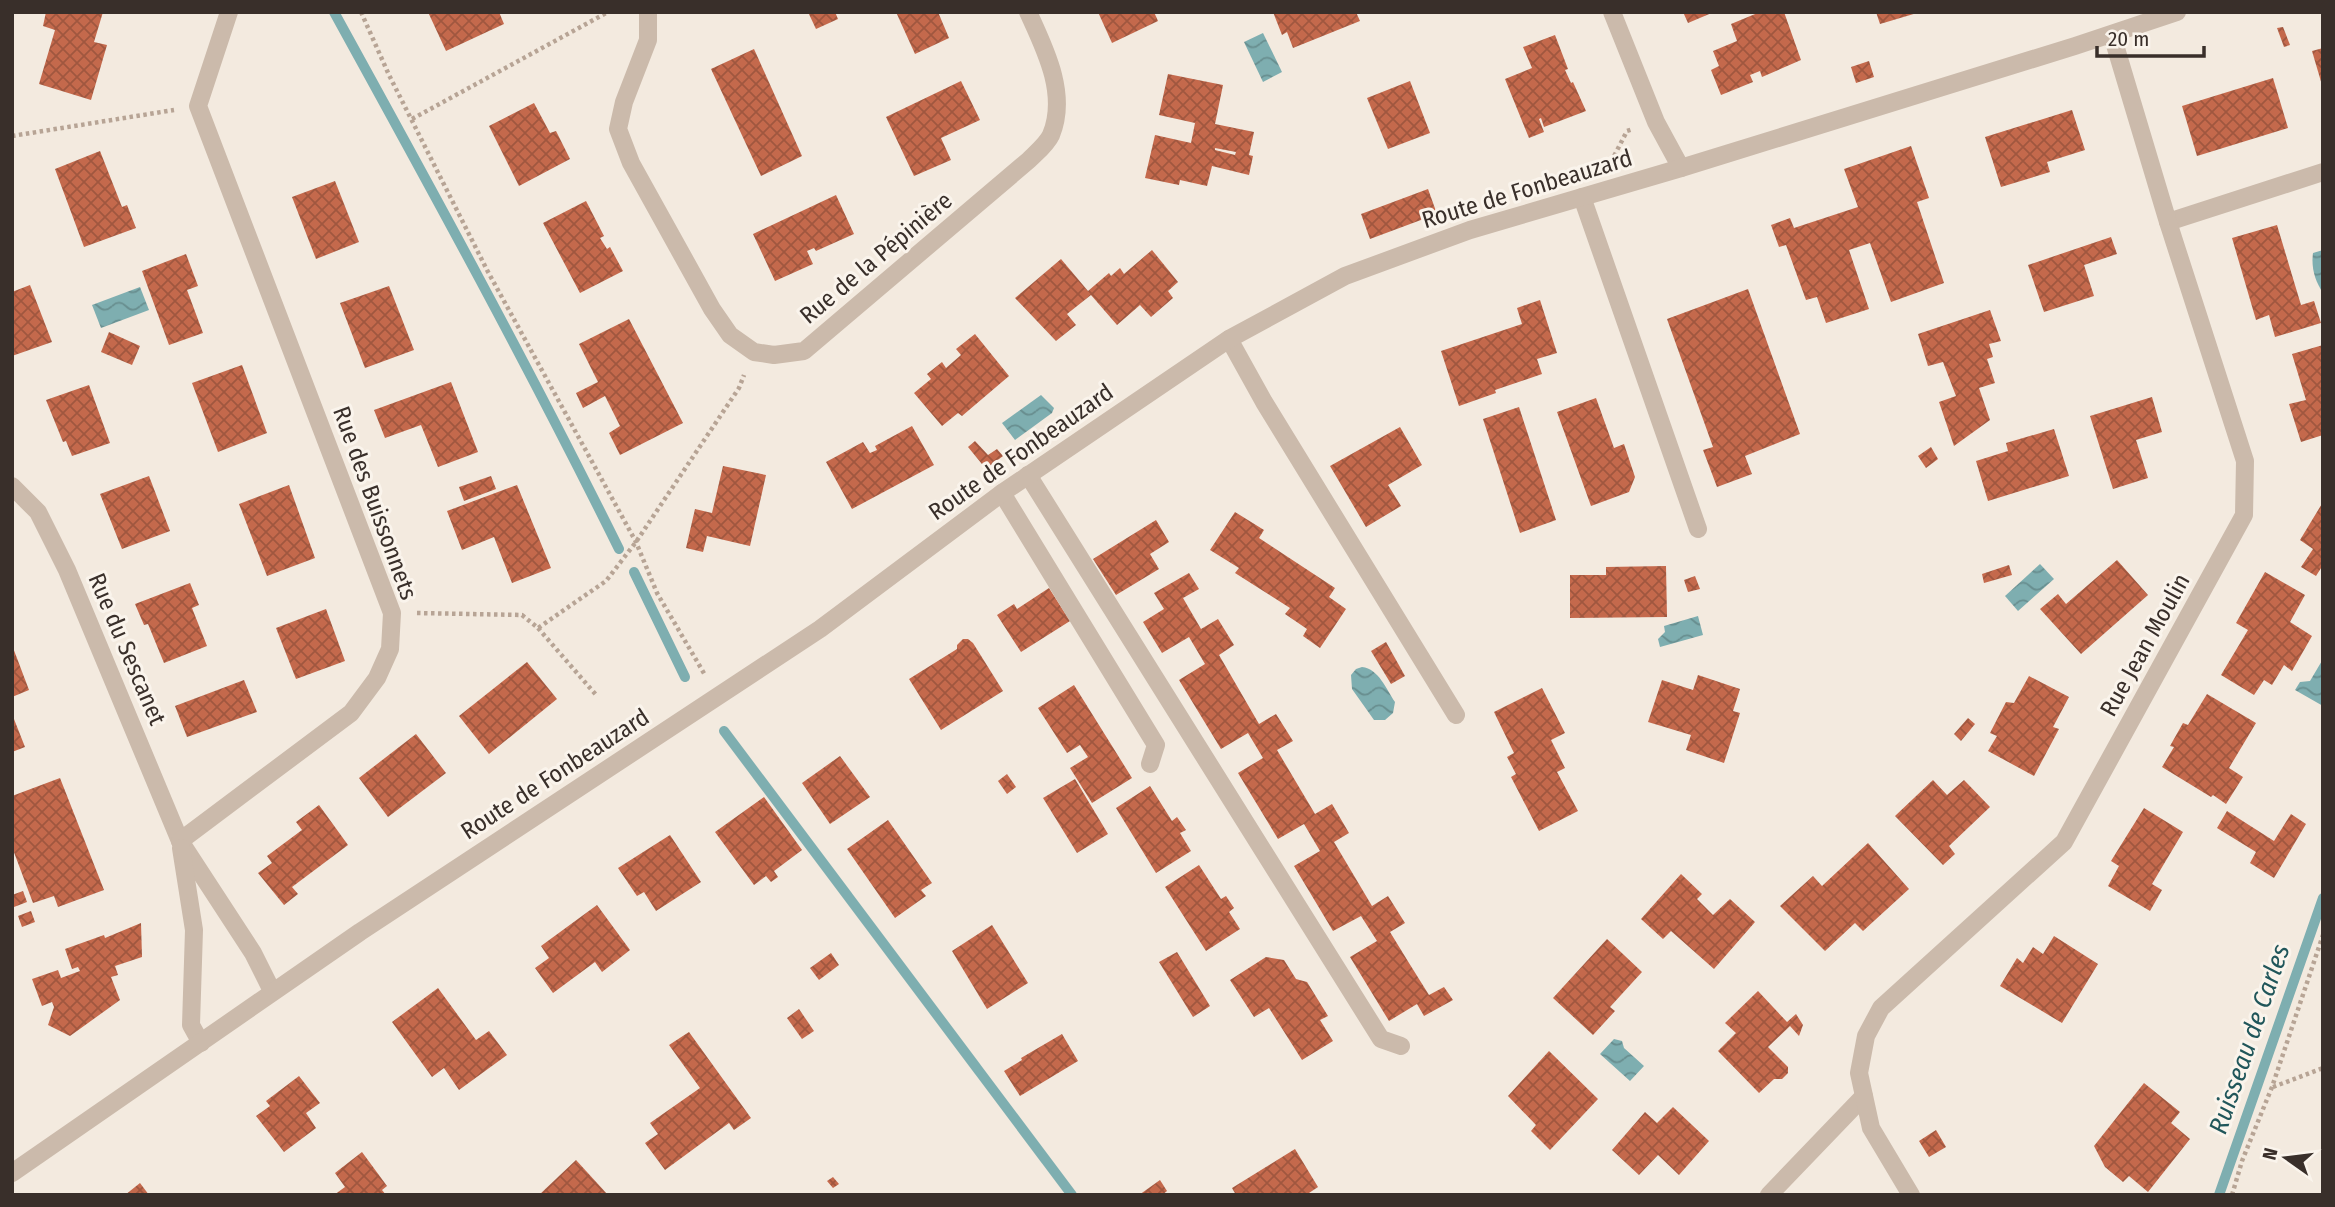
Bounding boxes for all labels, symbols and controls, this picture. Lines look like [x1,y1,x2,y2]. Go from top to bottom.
scale bar [2097,14,2204,58]
text: 20 m [2108,26,2149,52]
street label: Route de Fonbeauzard [1418,144,1636,234]
street label: Rue de la Pépinière [794,186,958,330]
street label: Route de Fonbeauzard [924,378,1118,526]
street label: Rue des Buissonnets [327,403,423,603]
street label: Rue du Sescanet [82,569,172,729]
street label: Rue Jean Moulin [2094,569,2196,721]
street label: Route de Fonbeauzard [456,703,654,845]
water label: Ruisseau de Carles [2203,940,2296,1138]
north arrow [2251,1123,2321,1193]
text: N [2257,1146,2283,1162]

